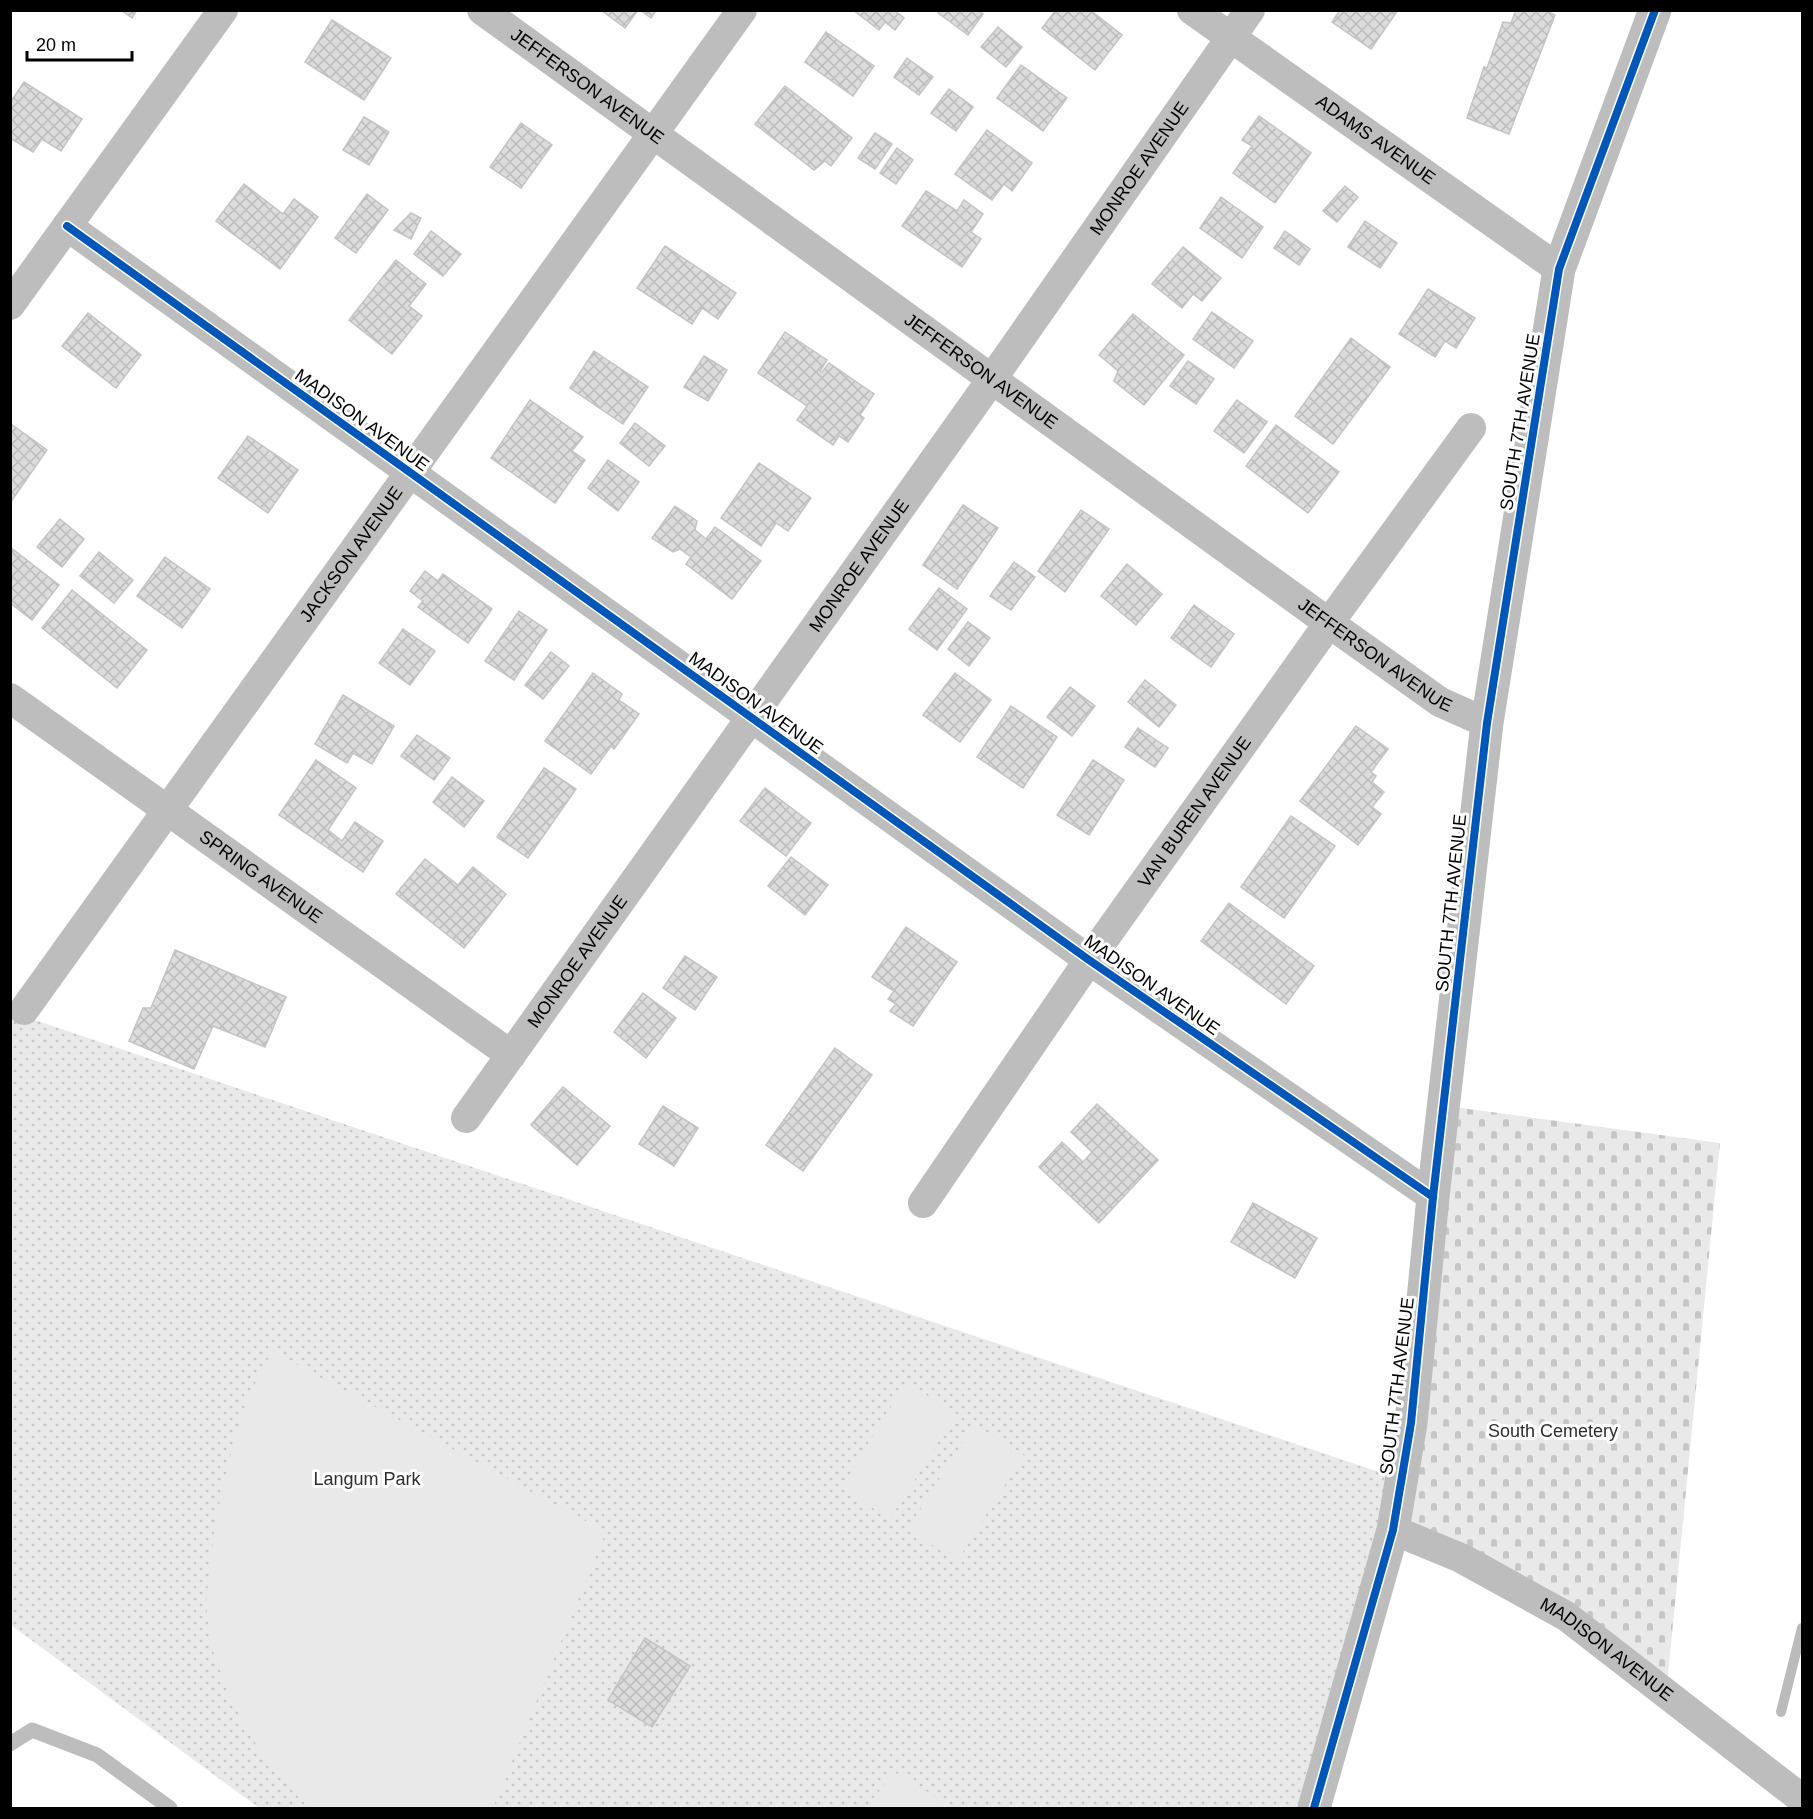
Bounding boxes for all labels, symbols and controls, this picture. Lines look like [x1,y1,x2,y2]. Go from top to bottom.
scale bar [27,24,132,62]
street label: JEFFERSON AVENUE [507,24,668,148]
text: 20 m [36,35,76,55]
street label: ADAMS AVENUE [1313,91,1439,188]
street label: MONROE AVENUE [1086,98,1193,239]
street label: JEFFERSON AVENUE [901,309,1061,433]
street label: SOUTH 7TH AVENUE [1496,332,1544,512]
street label: MADISON AVENUE [291,365,433,475]
street label: JACKSON AVENUE [296,483,407,626]
street label: MONROE AVENUE [805,496,913,636]
street label: JEFFERSON AVENUE [1294,594,1455,716]
street label: MADISON AVENUE [685,648,827,758]
street label: VAN BUREN AVENUE [1134,733,1255,891]
street label: SOUTH 7TH AVENUE [1432,813,1470,993]
street label: SPRING AVENUE [196,826,326,927]
street label: MONROE AVENUE [523,892,631,1032]
street label: MADISON AVENUE [1080,931,1224,1039]
street label: SOUTH 7TH AVENUE [1376,1296,1418,1476]
park label: South Cemetery [1488,1421,1618,1441]
park label: Langum Park [313,1469,422,1489]
street label: MADISON AVENUE [1537,1594,1677,1705]

